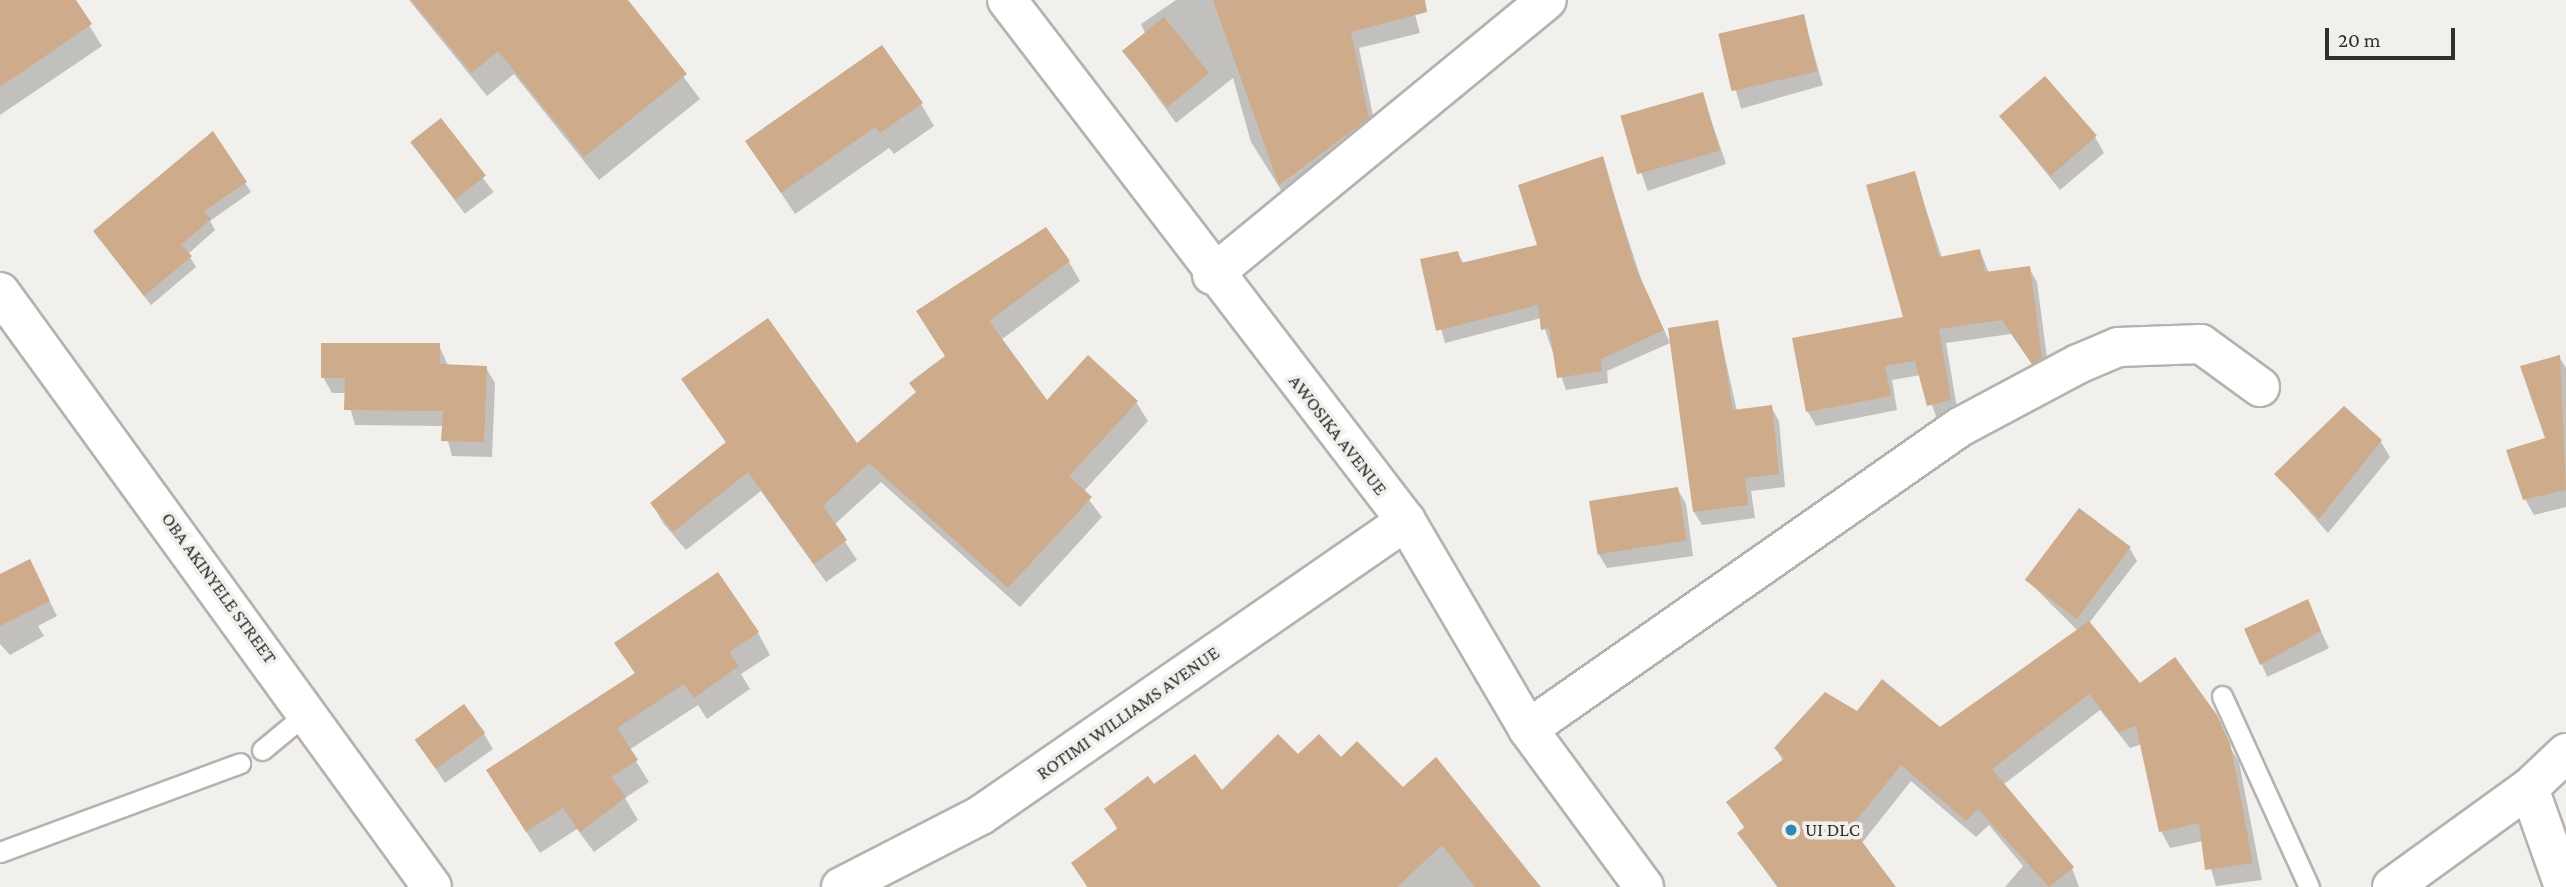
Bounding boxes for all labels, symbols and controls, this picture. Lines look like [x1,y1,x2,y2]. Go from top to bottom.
scale bar [2328,14,2458,58]
text: 20 m [2338,28,2381,52]
street label: AWOSIKA AVENUE [1284,370,1392,500]
street label: OBA AKINYELE STREET [156,508,282,668]
street label: ROTIMI WILLIAMS AVENUE [1032,641,1224,785]
place label: UI DLC [1805,819,1860,841]
marker: UI DLC [1783,822,1799,838]

